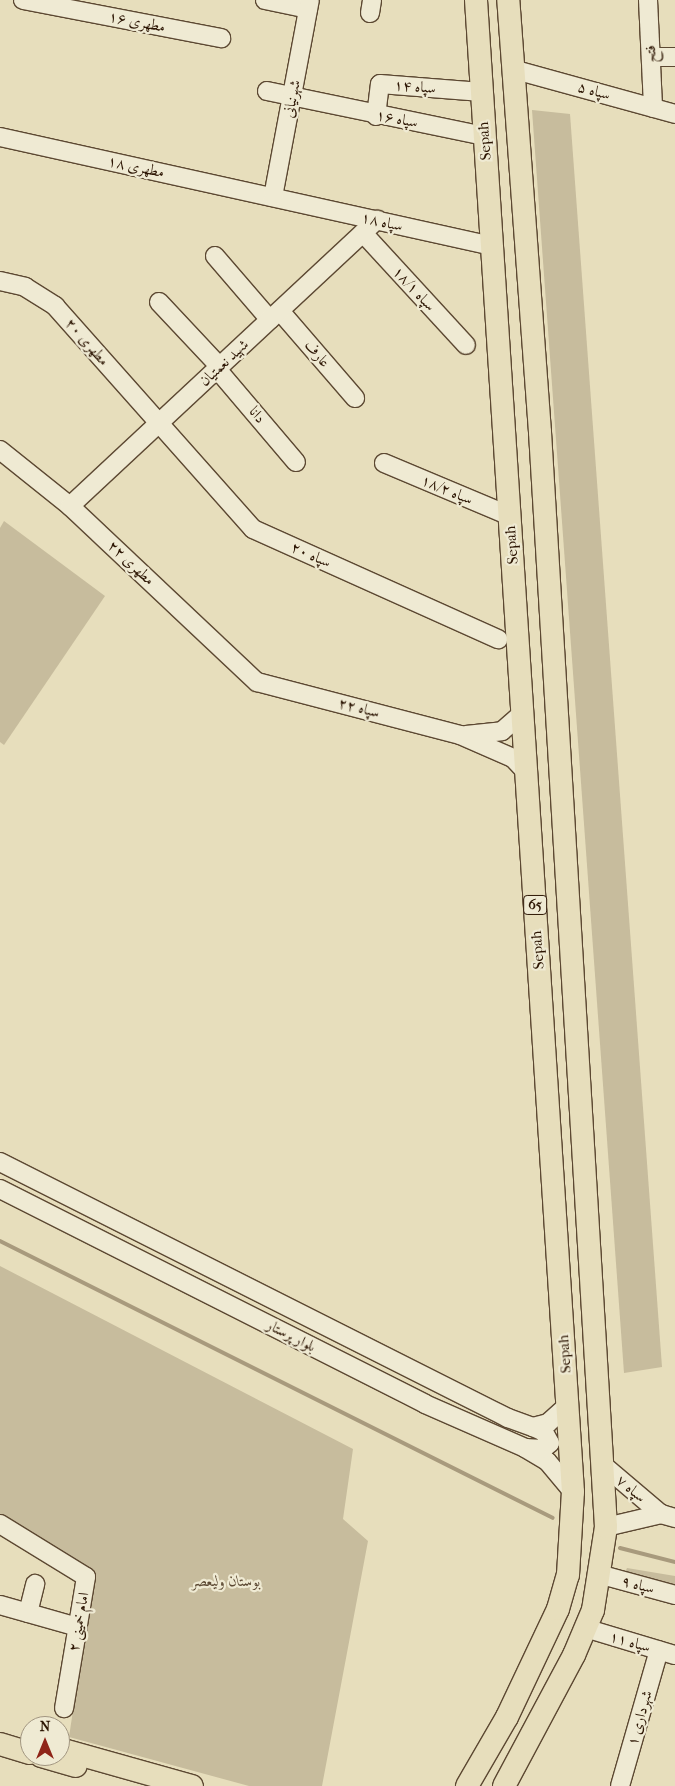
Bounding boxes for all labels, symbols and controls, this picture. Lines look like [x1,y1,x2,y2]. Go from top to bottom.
street label: مطهری ۱۶ [107,8,167,36]
street label: فتح [642,45,660,63]
street label: سپاه ۱۴ [393,76,437,98]
street label: شهرنیانی [280,78,304,120]
street label: سپاه ۵ [576,78,612,104]
street label: سپاه ۱۶ [375,106,419,132]
street label: Sepah [475,121,495,161]
street label: مطهری ۱۸ [106,152,166,182]
street label: سپاه ۱۸ [360,209,404,235]
street label: سپاه ۱۸/۱ [389,263,439,315]
street label: مطهری ۲۰ [61,314,113,370]
street label: شهید نعمتیان [196,336,252,390]
street label: عارف [300,337,334,371]
street label: دانا [245,403,269,427]
street label: سپاه ۱۸/۲ [418,471,476,509]
street label: Sepah [502,525,522,565]
street label: مطهری ۲۲ [104,537,158,589]
street label: سپاه ۲۰ [288,538,334,572]
street label: سپاه ۲۲ [336,694,382,722]
road number: 65 [522,894,548,916]
street label: Sepah [528,930,548,970]
street label: بلوار پرستار [263,1316,319,1356]
street label: Sepah [555,1334,575,1374]
street label: سپاه ۷ [613,1471,649,1507]
street label: سپاه ۹ [620,1572,656,1598]
park label: بوستان ولیعصر [191,1573,261,1591]
street label: امام خمینی ۲ [65,1591,93,1653]
street label: سپاه ۱۱ [607,1628,653,1656]
street label: شهرداری ۱ [624,1688,656,1748]
north arrow [20,1716,70,1766]
text: N [40,1718,50,1735]

